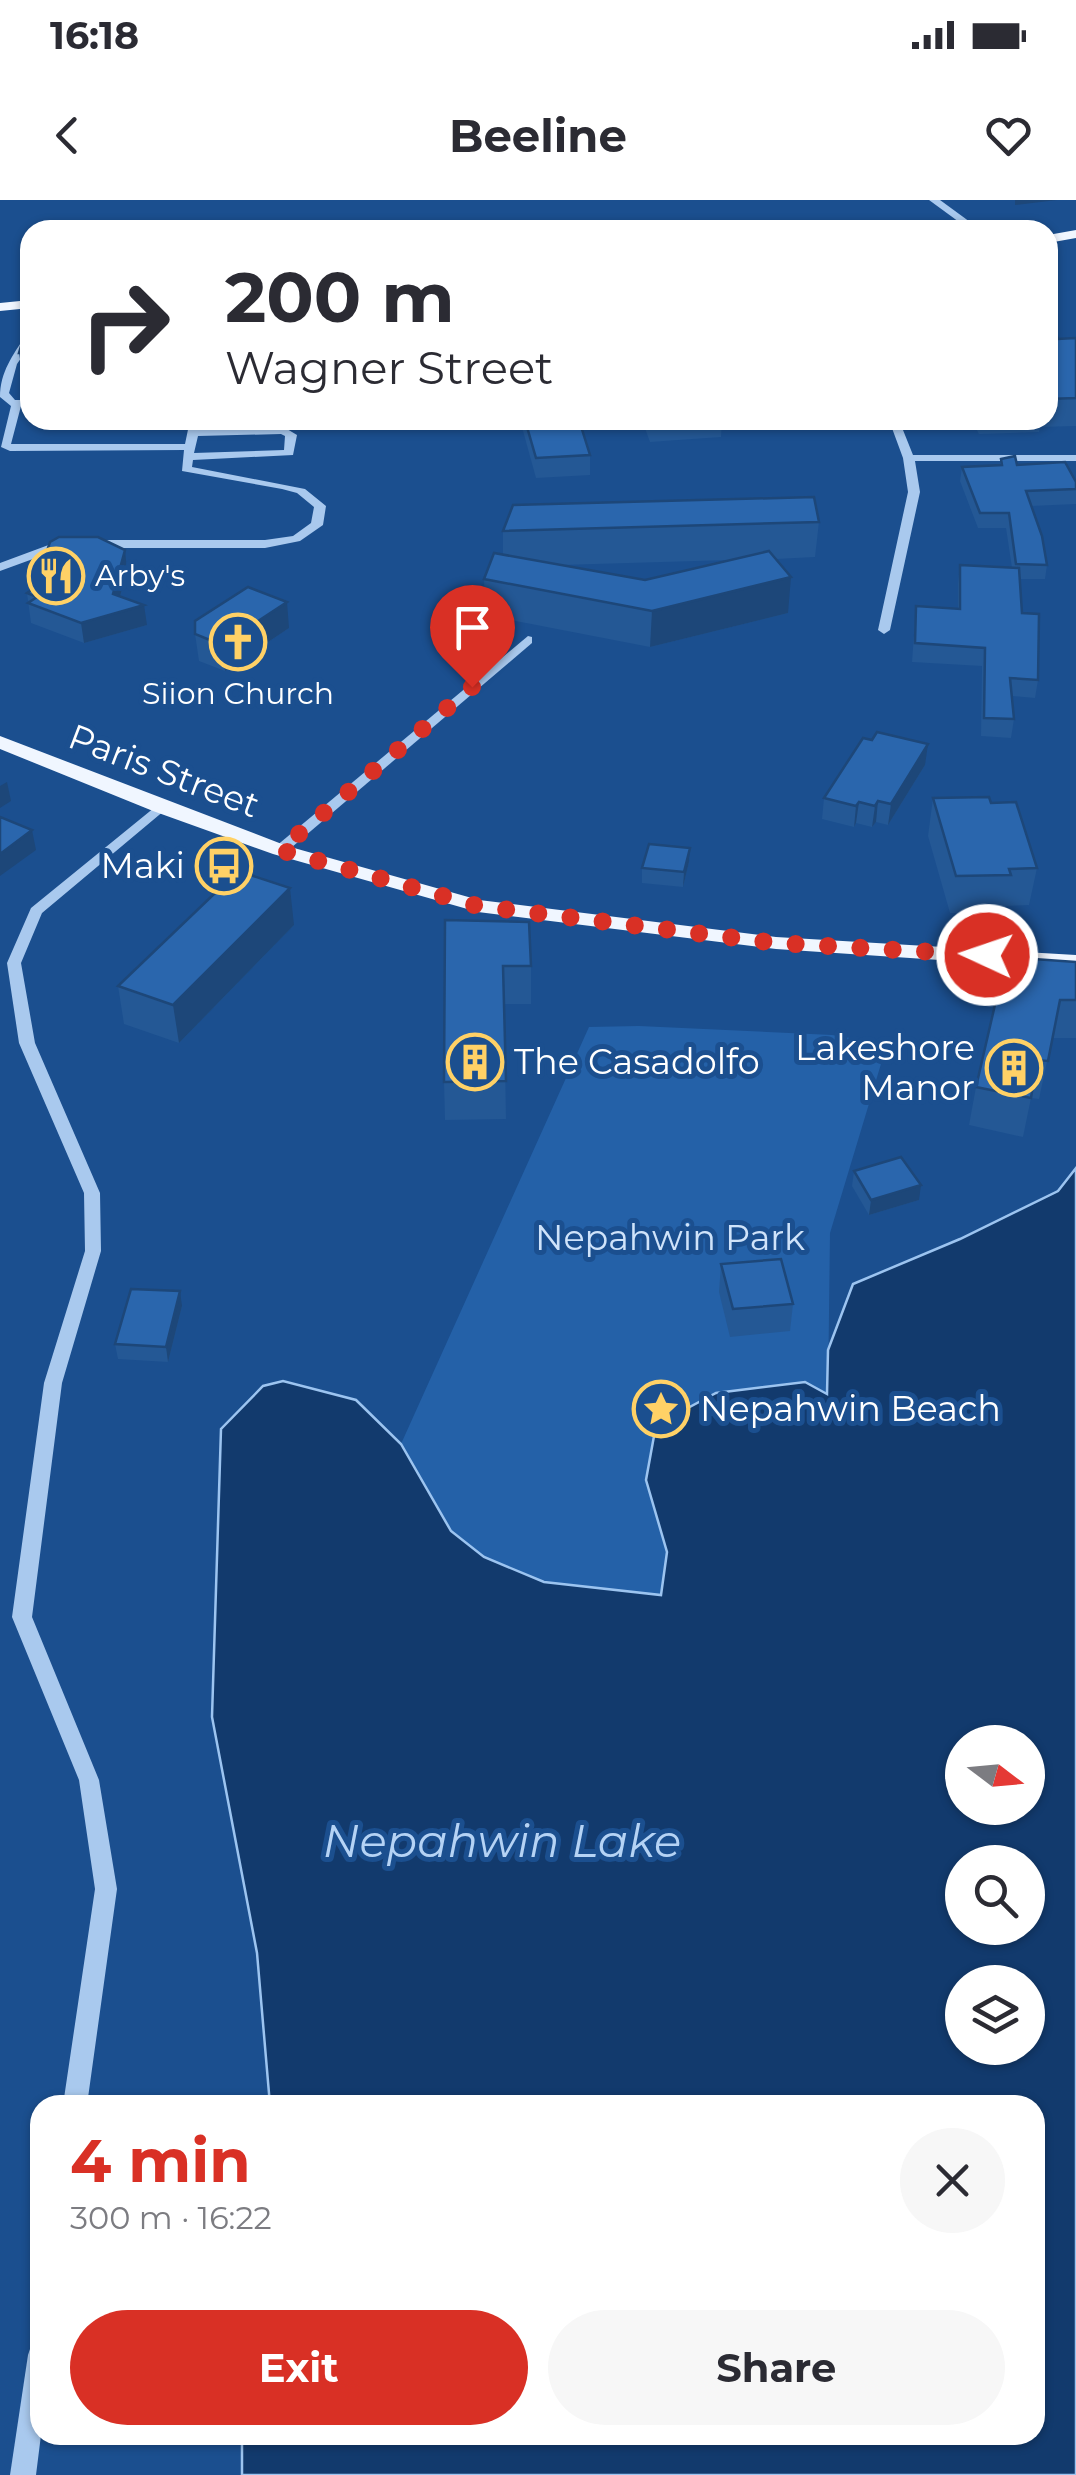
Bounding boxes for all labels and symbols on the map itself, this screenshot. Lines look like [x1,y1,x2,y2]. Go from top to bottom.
restaurant icon: Arby's [26,546,86,606]
place label: Arby's [95,557,185,594]
pin [430,585,515,688]
church icon: Siion Church [208,612,268,672]
place label: Siion Church [142,675,334,712]
street label: Paris Street [63,715,265,827]
bus stop icon: Maki [194,836,254,896]
place label: Maki [101,844,185,887]
position arrow [935,903,1039,1007]
place label: Lakeshore Manor [795,1026,975,1109]
building icon: The Casadolfo [445,1032,505,1092]
building icon: Lakeshore Manor [984,1038,1044,1098]
place label: The Casadolfo [514,1040,760,1083]
park label: Nepahwin Park [535,1216,805,1259]
place icon: Nepahwin Beach [631,1379,691,1439]
place label: Nepahwin Beach [700,1387,1001,1430]
north arrow [945,1725,1045,1825]
water label: Nepahwin Lake [323,1813,681,1868]

